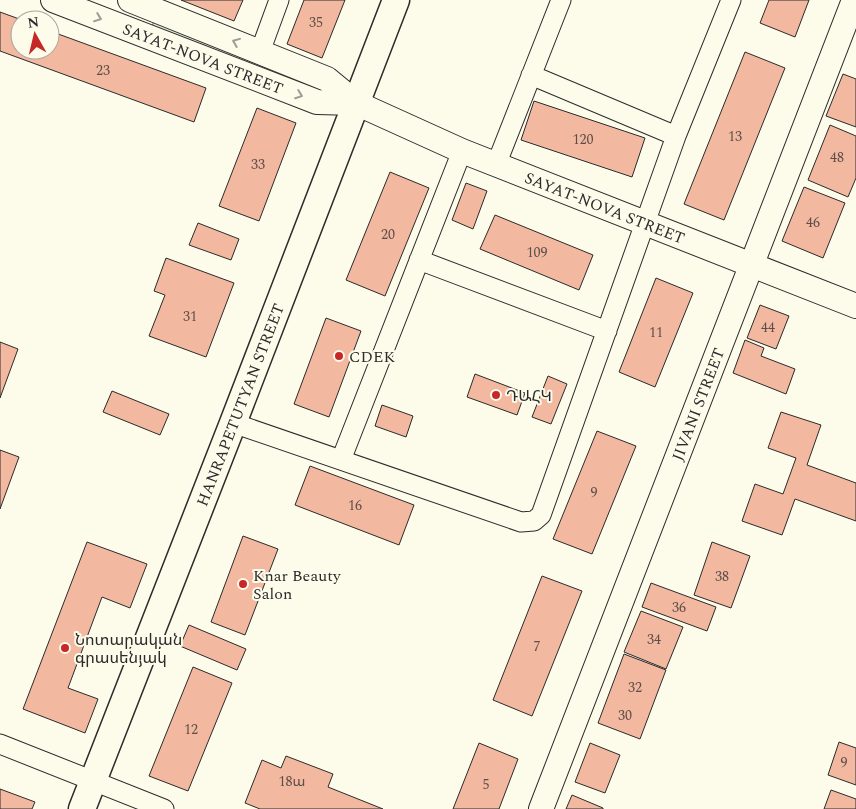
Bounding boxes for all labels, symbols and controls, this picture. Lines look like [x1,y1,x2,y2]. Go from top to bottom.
north arrow [10,10,60,60]
text: N [26,11,40,34]
one-way arrow [93,11,102,22]
house number: 35 [309,12,323,33]
street label: SAYAT-NOVA STREET [119,17,287,101]
one-way arrow [232,38,240,48]
house number: 23 [96,60,110,81]
one-way arrow [294,89,302,99]
house number: 13 [728,126,742,147]
house number: 120 [573,129,594,150]
house number: 48 [830,147,844,168]
house number: 33 [251,154,265,175]
street label: SAYAT-NOVA STREET [521,166,689,251]
house number: 46 [806,212,820,233]
house number: 20 [381,224,395,245]
house number: 109 [527,242,548,263]
street label: HANRAPETUTYAN STREET [191,300,291,510]
house number: 31 [183,306,197,327]
house number: 44 [761,317,775,338]
house number: 11 [649,322,663,343]
street label: JIVANI STREET [666,344,731,465]
place label: CDEK [349,345,395,369]
marker: CDEK [333,350,345,362]
place label: ԴԱՀԿ [506,384,552,408]
marker: ԴԱՀԿ [490,389,502,401]
house number: 9 [591,482,598,503]
house number: 16 [348,495,362,516]
place label: Knar Beauty Salon [253,564,342,606]
house number: 38 [715,566,729,587]
marker: Knar Beauty Salon [237,578,249,590]
house number: 36 [672,597,686,618]
place label: Նոտարական գրասենյակ [75,628,182,670]
house number: 34 [647,629,661,650]
house number: 7 [534,636,541,657]
marker: Նոտարական գրասենյակ [59,642,71,654]
house number: 32 [628,677,642,698]
house number: 30 [618,705,632,726]
house number: 12 [184,719,198,740]
house number: 9 [841,752,848,773]
house number: 18ա [279,771,305,792]
house number: 5 [483,774,490,795]

